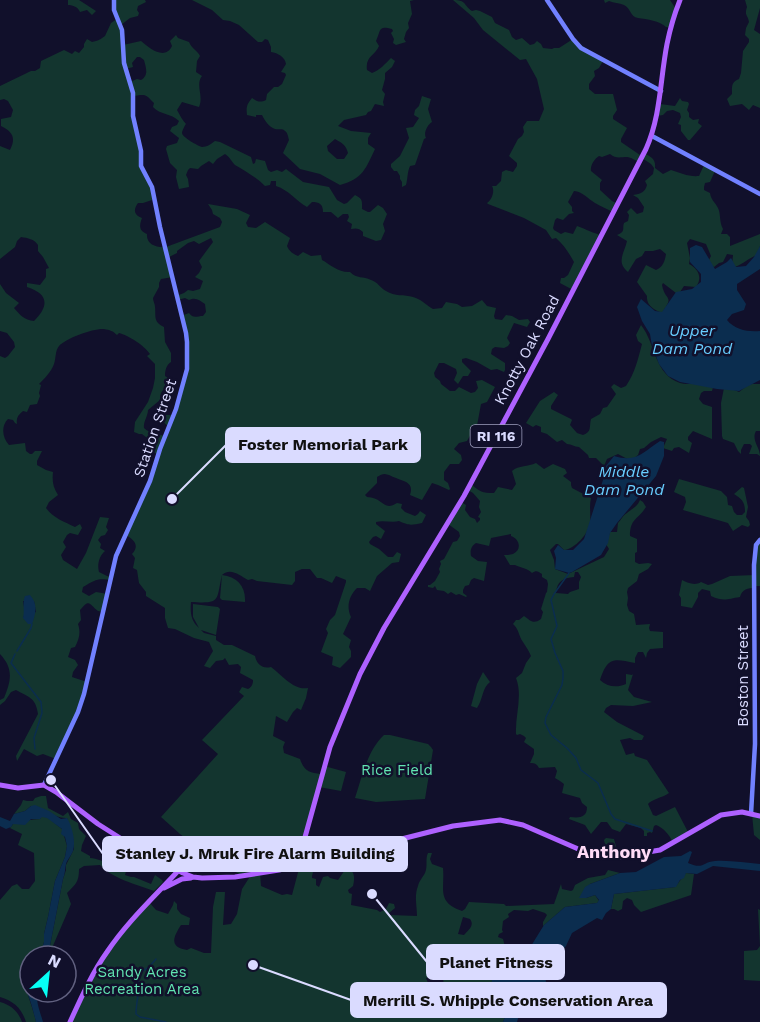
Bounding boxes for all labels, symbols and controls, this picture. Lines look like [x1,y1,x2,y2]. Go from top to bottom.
street label: Knotty Oak Road [490,292,564,408]
water label: Upper Dam Pond [652,321,733,358]
street label: Station Street [130,376,180,480]
road number: RI 116 [470,425,522,447]
callout: Foster Memorial Park [226,428,420,462]
text: Foster Memorial Park [238,435,408,454]
water label: Middle Dam Pond [584,462,665,499]
street label: Boston Street [734,625,752,727]
park label: Rice Field [361,761,433,779]
callout: Stanley J. Mruk Fire Alarm Building [103,837,407,871]
district label: Anthony [577,841,652,862]
text: Stanley J. Mruk Fire Alarm Building [115,844,395,863]
north arrow [18,944,78,1004]
callout: Planet Fitness [427,945,564,979]
text: N [45,950,64,972]
text: Planet Fitness [439,953,553,972]
park label: Sandy Acres Recreation Area [84,963,200,998]
callout: Merrill S. Whipple Conservation Area [351,983,666,1017]
text: Merrill S. Whipple Conservation Area [363,991,654,1010]

